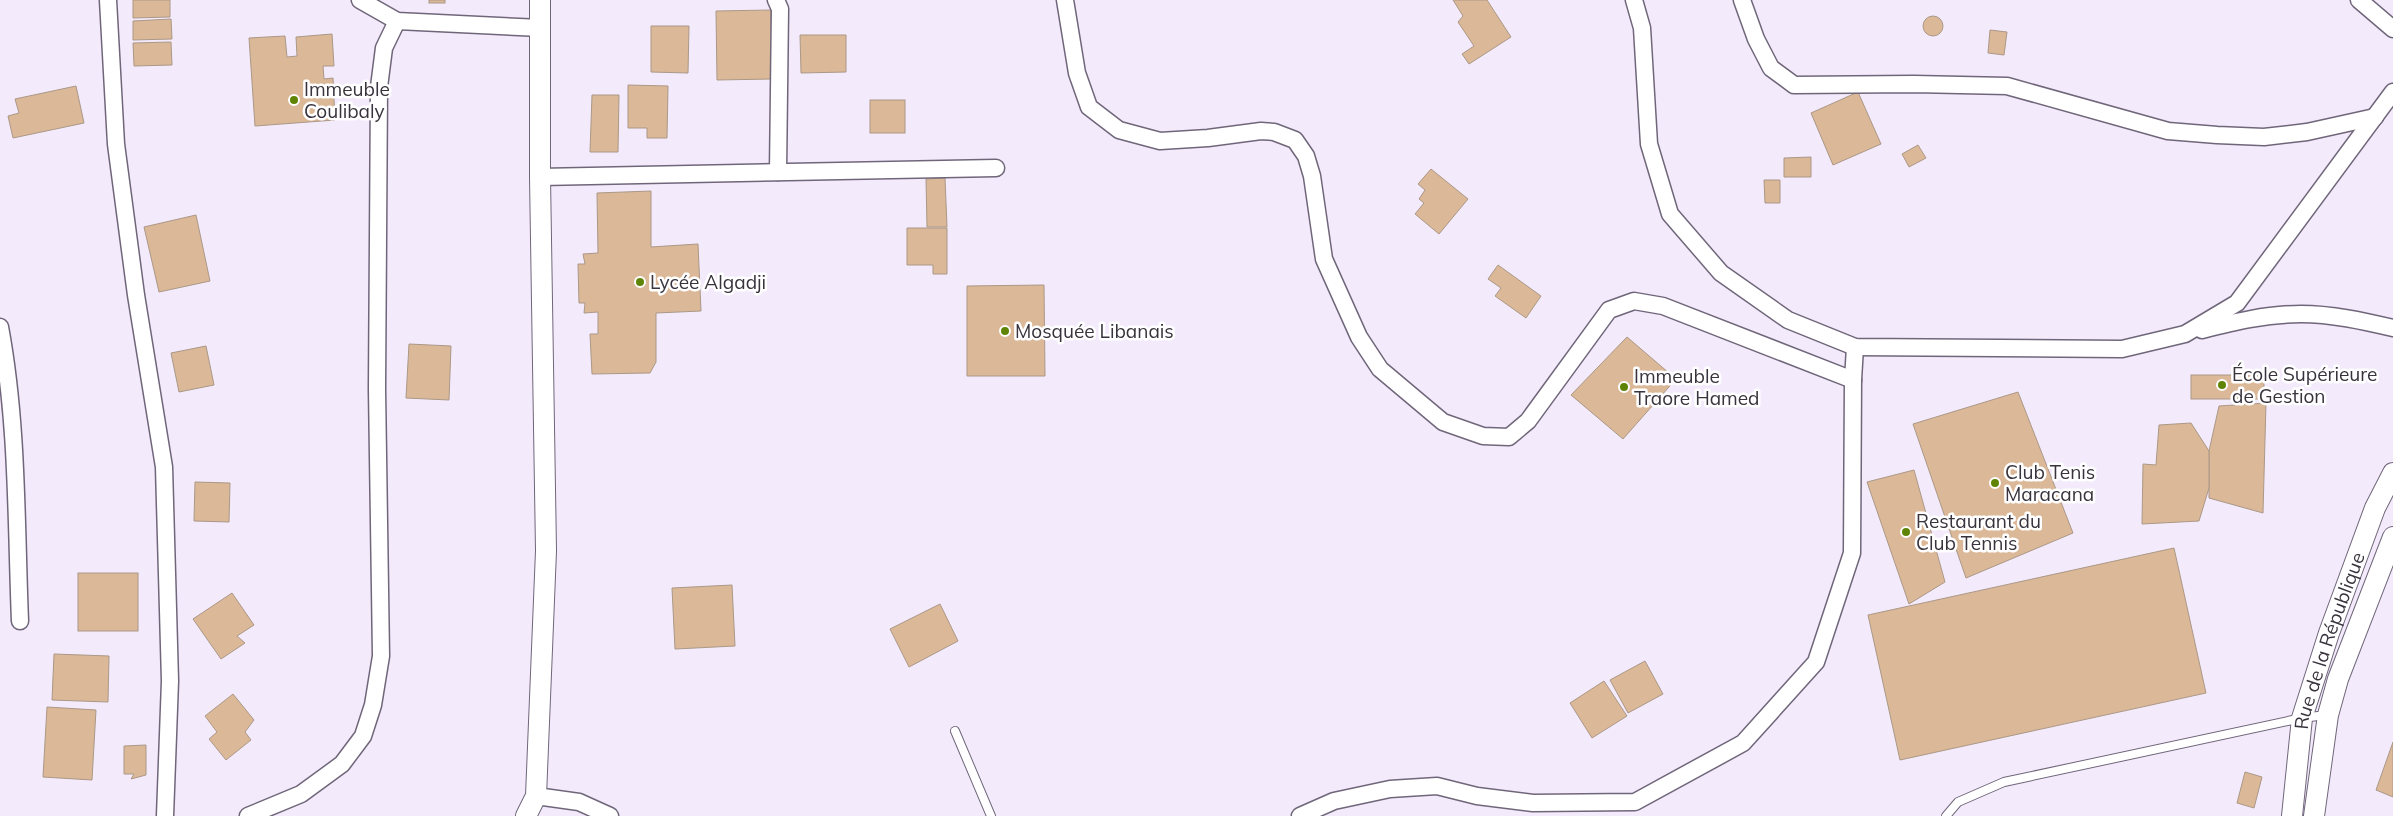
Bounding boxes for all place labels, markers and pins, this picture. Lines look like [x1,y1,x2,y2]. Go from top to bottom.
place label: Immeuble Coulibaly [304,77,390,123]
marker: Immeuble Coulibaly [288,94,300,106]
place label: Lycée Algadji [650,270,766,294]
marker: Lycée Algadji [634,276,646,288]
place label: Mosquée Libanais [1015,319,1174,343]
marker: Mosquée Libanais [999,325,1011,337]
place label: École Supérieure de Gestion [2232,362,2377,408]
place label: Immeuble Traore Hamed [1634,364,1760,410]
marker: École Supérieure de Gestion [2216,379,2228,391]
marker: Immeuble Traore Hamed [1618,381,1630,393]
place label: Club Tenis Maracana [2005,460,2095,506]
marker: Club Tenis Maracana [1989,477,2001,489]
place label: Restaurant du Club Tennis [1916,509,2041,555]
marker: Restaurant du Club Tennis [1900,526,1912,538]

